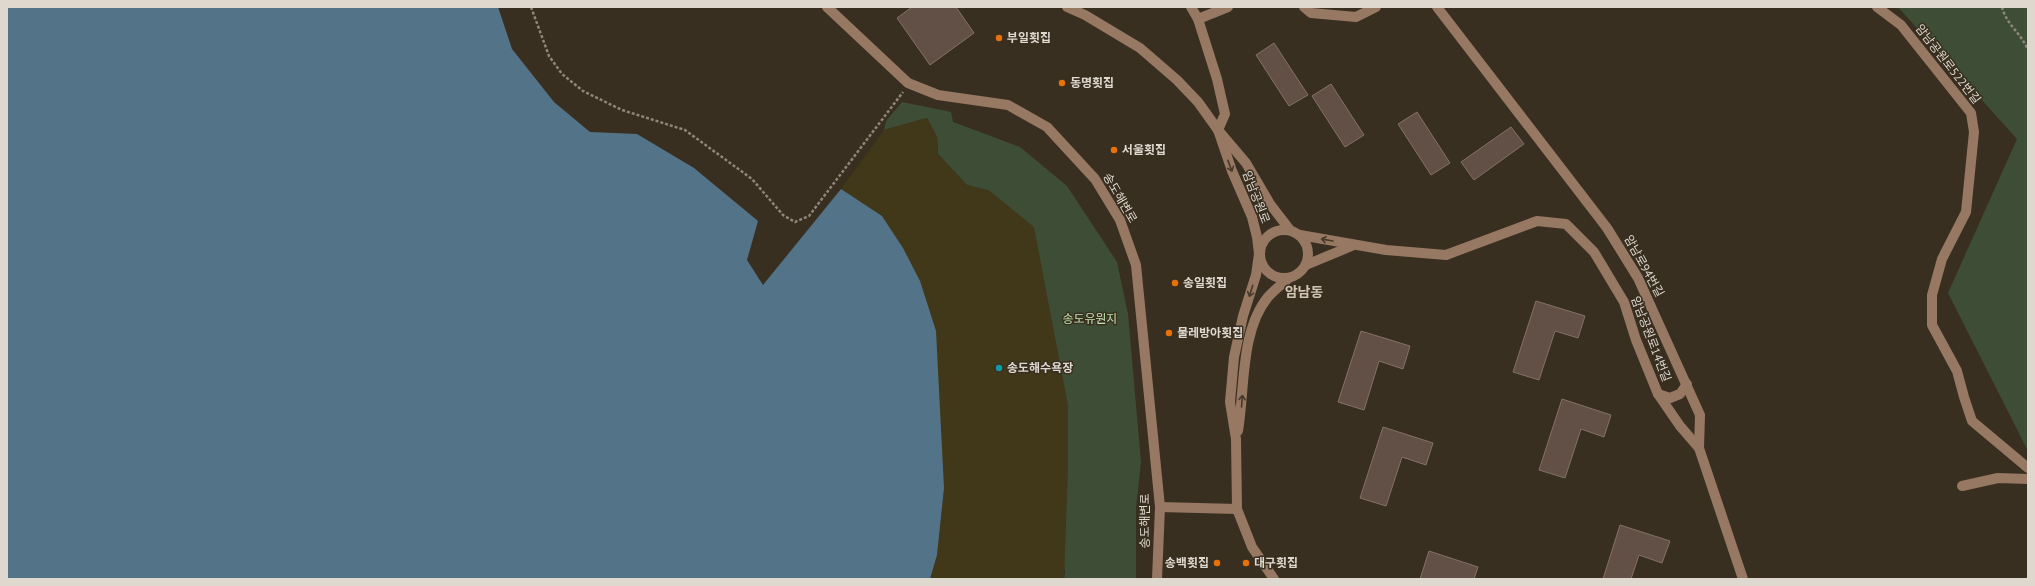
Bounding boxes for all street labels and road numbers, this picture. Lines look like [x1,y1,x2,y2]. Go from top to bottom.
street label: 암남공원로522번길 [1913,21,1984,106]
street label: 암남공원로 [1240,168,1273,225]
street label: 송도해변로 [1100,170,1141,225]
street label: 암남로94번길 [1621,232,1668,299]
street label: 암남공원로14번길 [1628,294,1675,384]
street label: 송도해변로 [1137,493,1152,549]

